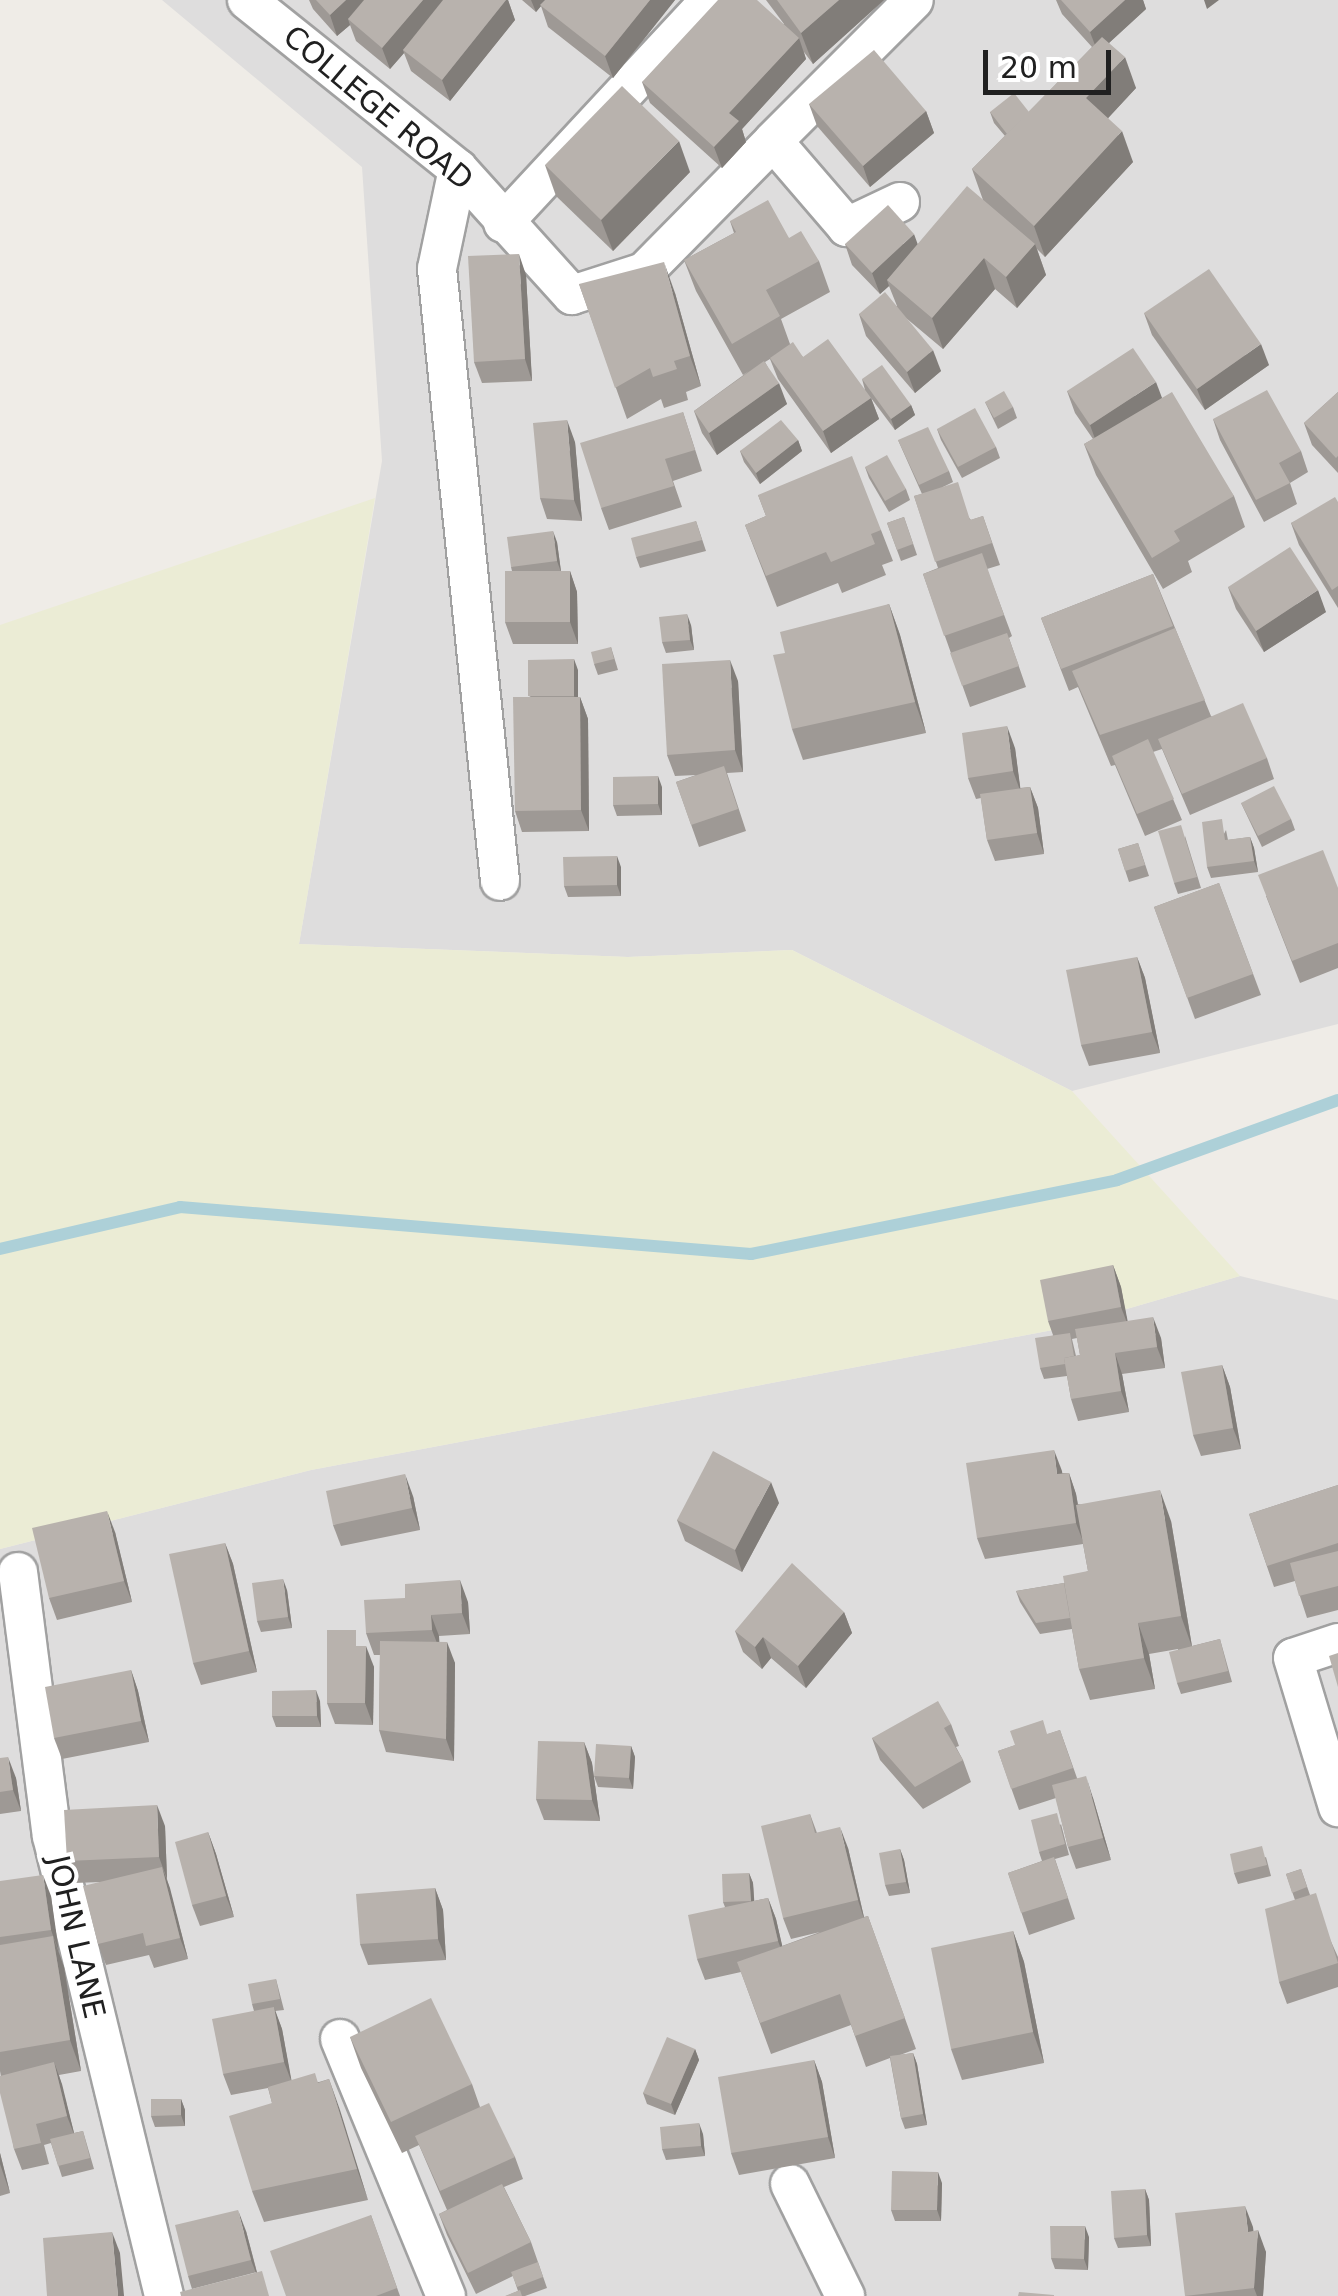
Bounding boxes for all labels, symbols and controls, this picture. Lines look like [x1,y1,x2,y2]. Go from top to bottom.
street label: COLLEGE ROAD [276,18,480,198]
scale bar [988,30,1116,92]
text: 20 m [1000,50,1077,85]
street label: JOHN LANE [40,1852,112,2022]

